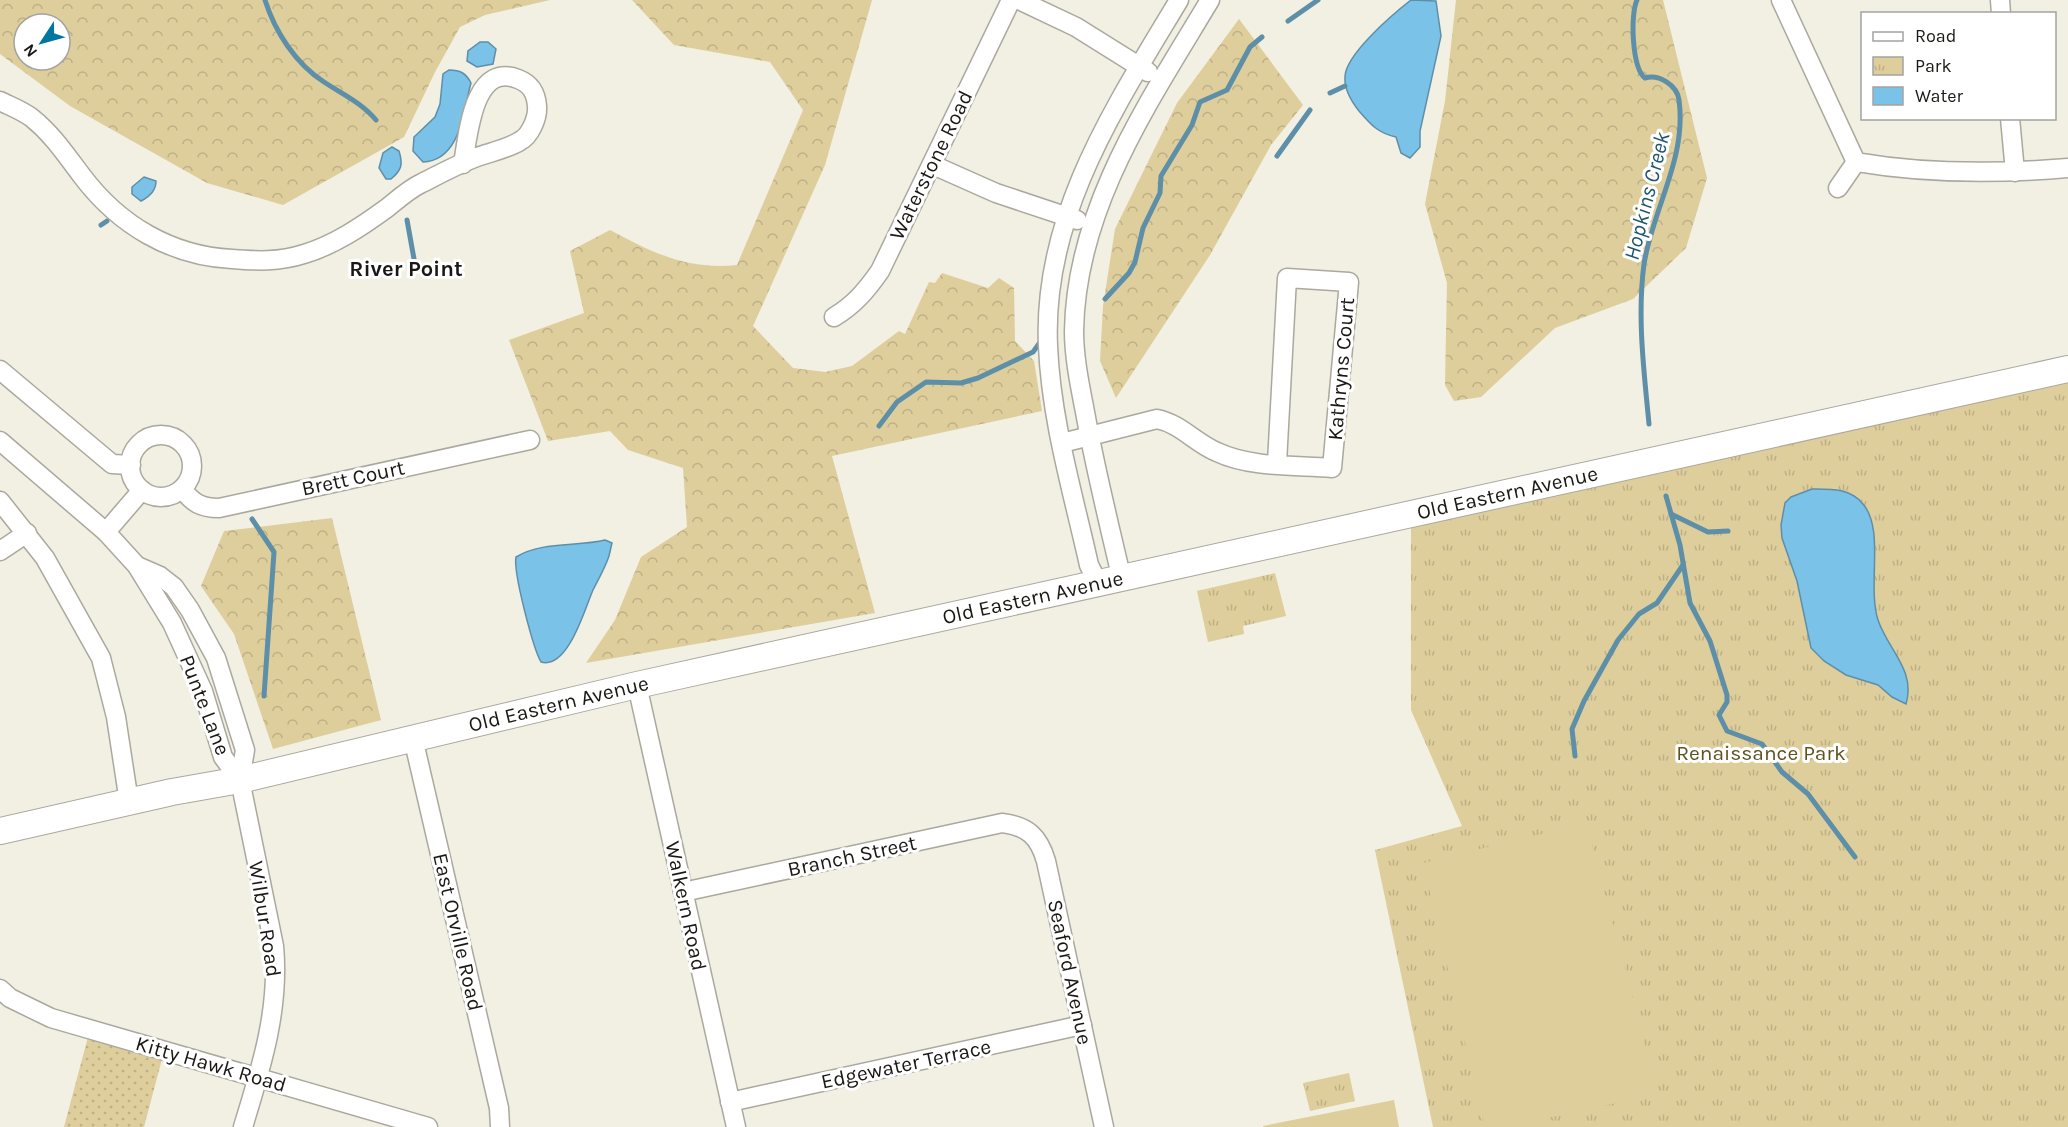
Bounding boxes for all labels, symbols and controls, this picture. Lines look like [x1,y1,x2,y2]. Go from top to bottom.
north arrow [12,12,72,72]
legend [1861,12,2056,120]
text: Road [1915,25,1956,47]
text: N [19,40,41,61]
text: Park [1915,55,1952,77]
text: Water [1915,85,1963,107]
street label: Waterstone Road [884,86,978,244]
water label: Hopkins Creek [1618,129,1676,263]
district label: River Point [349,256,463,282]
street label: Kathryns Court [1323,296,1359,442]
street label: Brett Court [299,455,407,501]
street label: Old Eastern Avenue [1415,461,1600,524]
street label: Old Eastern Avenue [940,566,1125,629]
street label: Punte Lane [175,651,235,759]
street label: Old Eastern Avenue [466,671,651,737]
park label: Renaissance Park [1676,741,1846,765]
street label: Branch Street [785,831,919,881]
street label: Walkern Road [661,839,711,973]
street label: East Orville Road [428,851,488,1013]
street label: Wilbur Road [244,859,286,979]
street label: Seaford Avenue [1043,897,1097,1047]
street label: Kitty Hawk Road [133,1031,289,1097]
street label: Edgewater Terrace [819,1034,993,1094]

